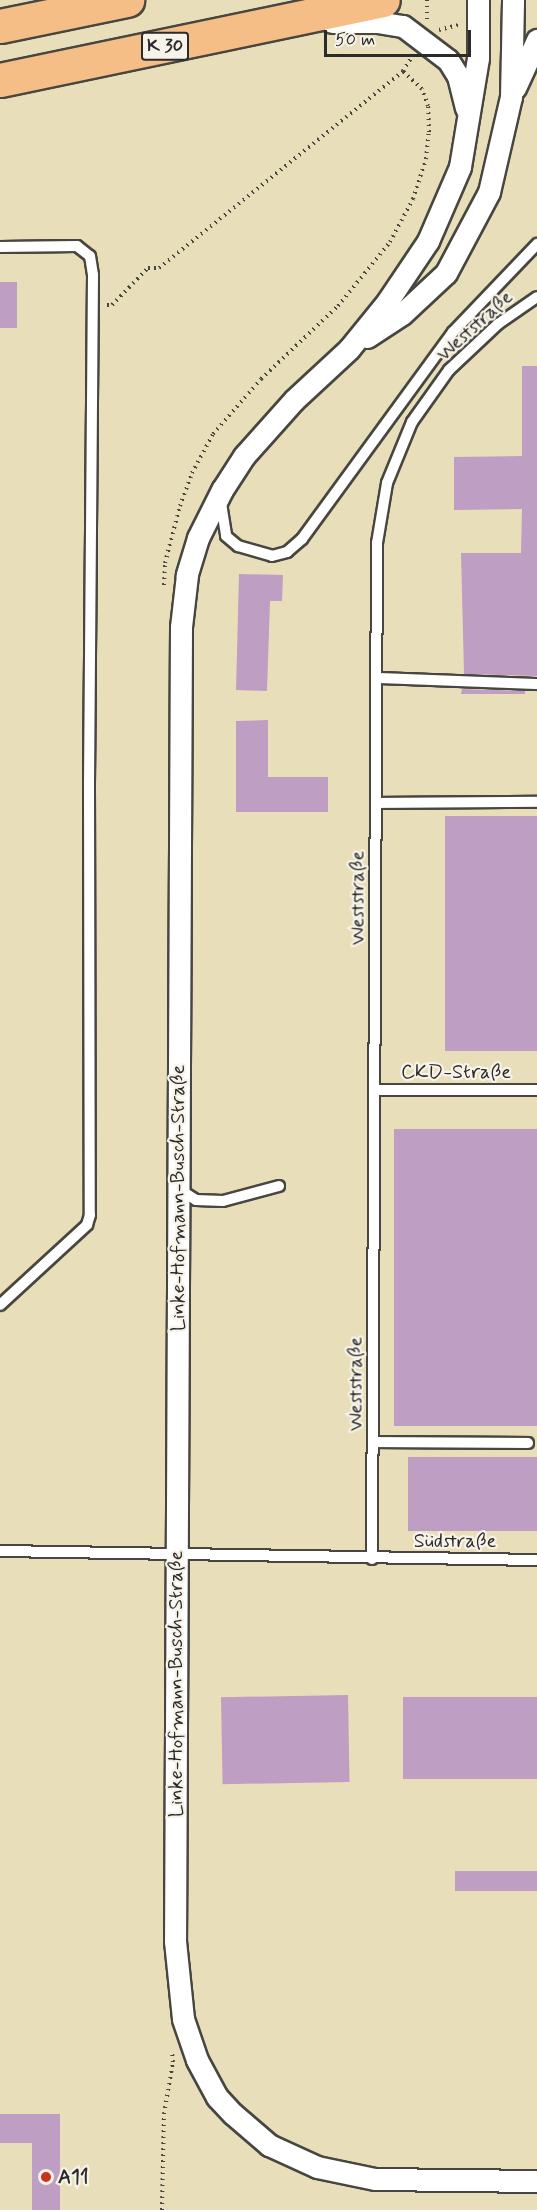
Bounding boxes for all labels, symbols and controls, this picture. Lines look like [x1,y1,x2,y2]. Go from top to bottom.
scale bar [327,18,474,56]
text: 50 m [335,28,375,52]
road number: K 30 [141,31,189,61]
street label: Weststraße [432,286,518,366]
street label: Weststraße [346,851,370,945]
street label: CKD-Straße [401,1060,511,1084]
street label: Linke-Hofmann-Busch-Straße [166,1065,190,1331]
street label: Weststraße [344,1337,368,1431]
street label: Südstraße [414,1529,496,1553]
street label: Linke-Hofmann-Busch-Straße [164,1551,188,1817]
place label: A11 [58,2165,89,2189]
marker: A11 [39,2170,53,2184]

